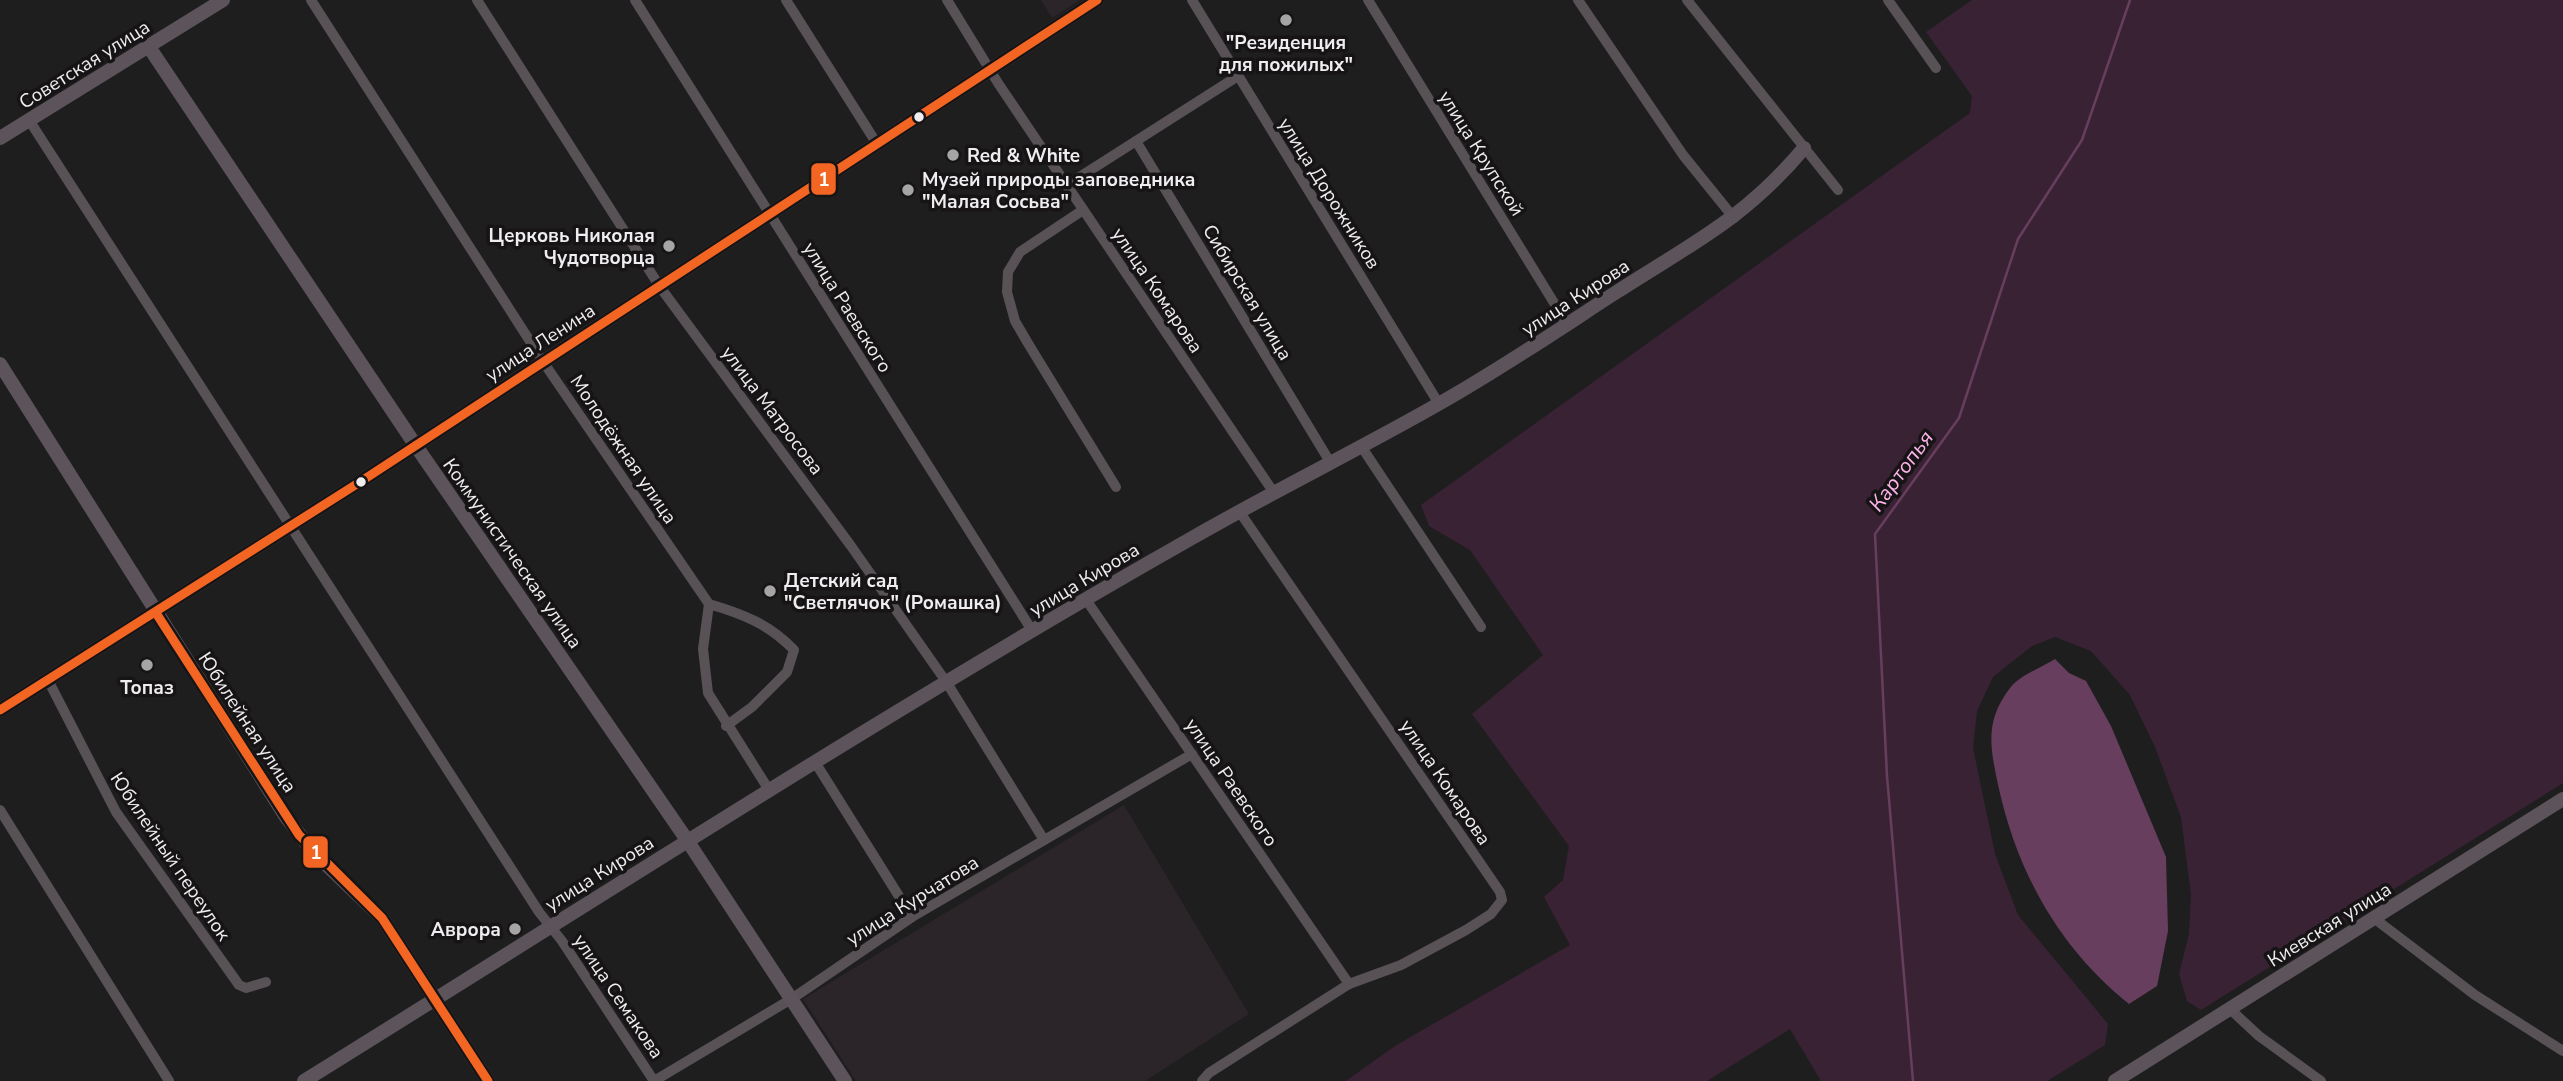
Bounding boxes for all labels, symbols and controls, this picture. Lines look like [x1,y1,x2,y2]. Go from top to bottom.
marker: "Резиденция для пожилых" [1278,12,1294,28]
street label: Советская улица [14,14,155,116]
place label: "Резиденция для пожилых" [1219,30,1353,78]
street label: улица Крупской [1432,86,1530,221]
unlabelled marker [912,110,926,124]
street label: улица Дорожников [1272,113,1386,274]
place label: Red & White [967,143,1080,169]
marker: Red & White [945,147,961,163]
line badge: 1 [810,162,837,196]
text: 1 [818,167,830,193]
place label: Музей природы заповедника "Малая Сосьва" [922,167,1195,215]
marker: Музей природы заповедника "Малая Сосьва" [900,182,916,198]
street label: Сибирская улица [1196,220,1298,365]
place label: Церковь Николая Чудотворца [489,223,655,271]
street label: улица Комарова [1106,223,1209,358]
street label: улица Раевского [797,237,898,378]
marker: Церковь Николая Чудотворца [661,238,677,254]
street label: улица Кирова [1517,253,1635,342]
street label: улица Ленина [481,298,600,388]
street label: улица Матросова [715,341,829,480]
street label: Молодёжная улица [564,370,683,529]
water label: Картопья [1862,425,1940,517]
street label: Коммунистическая улица [437,453,588,654]
unlabelled marker [354,475,368,489]
street label: улица Кирова [1025,537,1144,623]
place label: Детский сад "Светлячок" (Ромашка) [784,568,1002,616]
marker: Детский сад "Светлячок" (Ромашка) [762,583,778,599]
street label: Юбилейная улица [192,647,302,798]
marker: Топаз [139,657,155,673]
place label: Топаз [120,675,174,701]
street label: улица Раевского [1179,713,1284,852]
street label: улица Комарова [1394,715,1497,850]
street label: Юбилейный переулок [104,767,236,946]
street label: улица Кирова [540,830,659,918]
line badge: 1 [302,835,329,869]
text: 1 [310,840,322,866]
street label: улица Курчатова [841,850,984,952]
street label: Киевская улица [2263,876,2396,973]
place label: Аврора [431,917,501,943]
marker: Аврора [507,921,523,937]
street label: улица Семакова [567,929,669,1064]

